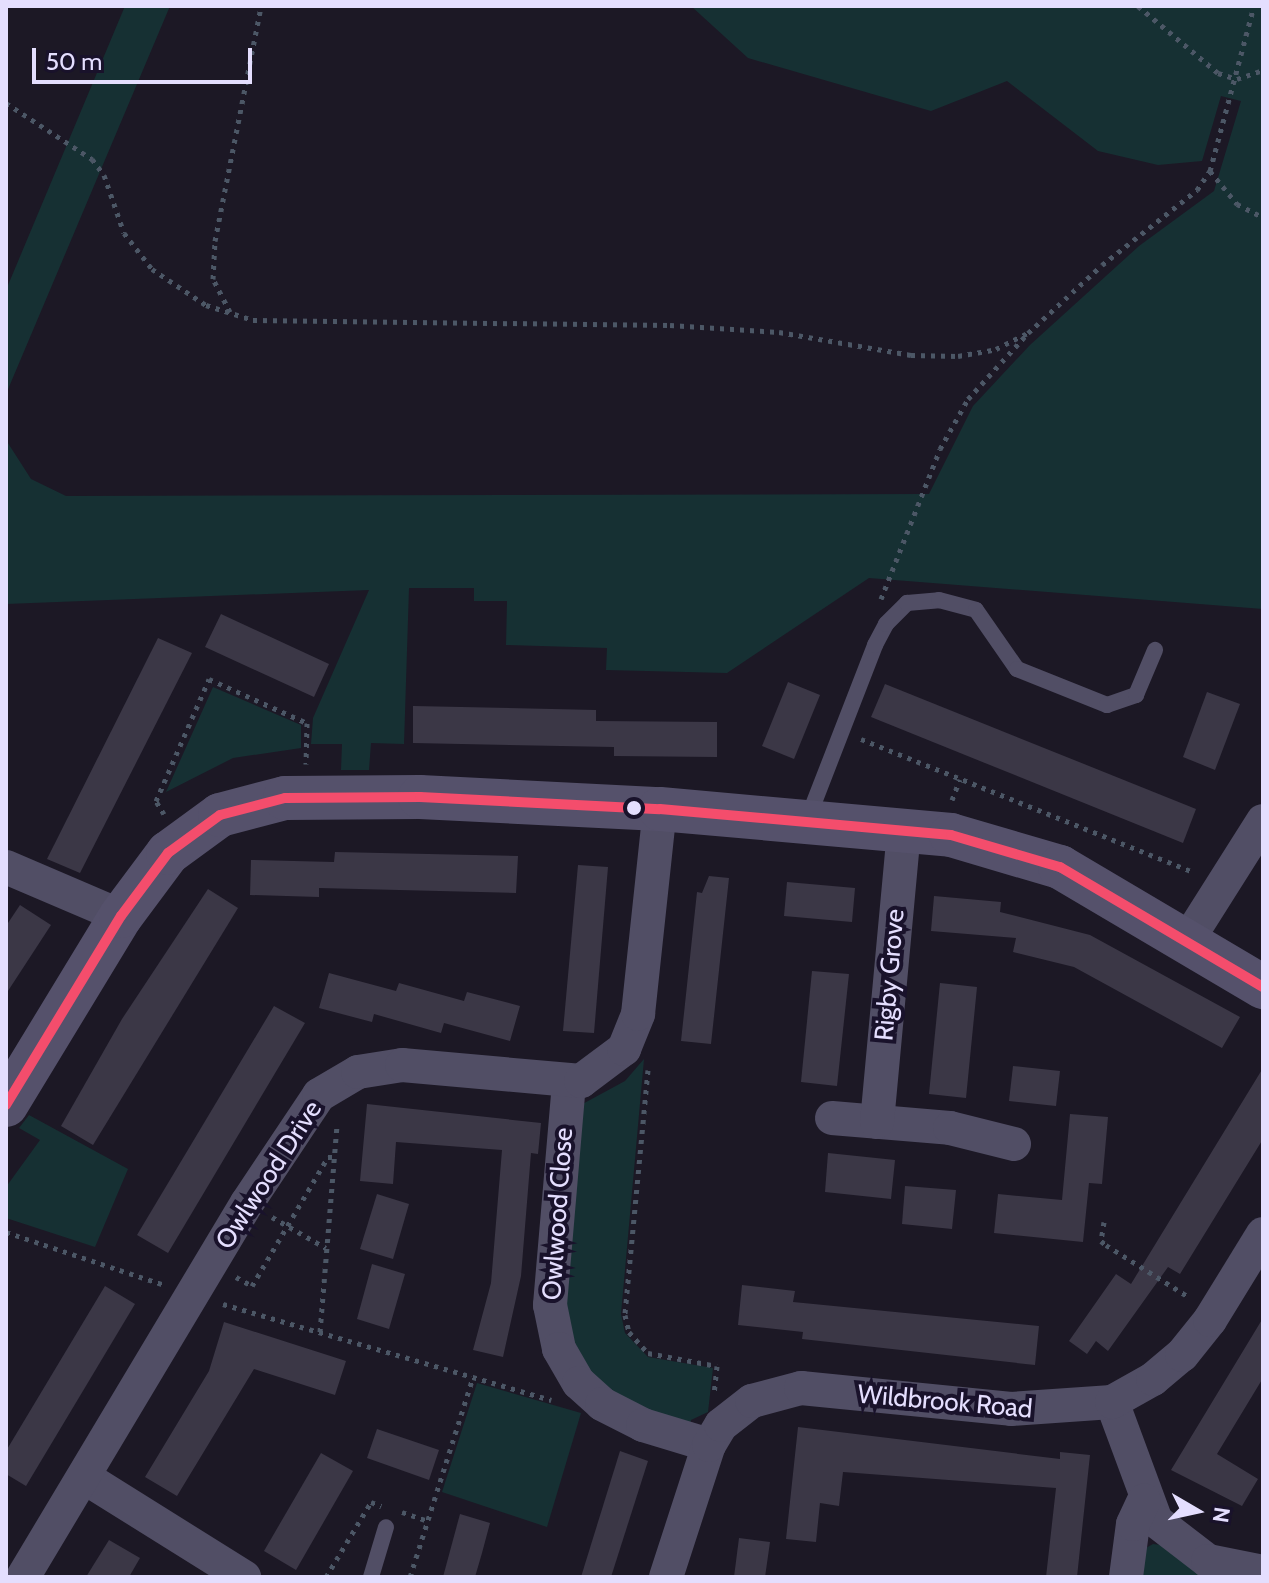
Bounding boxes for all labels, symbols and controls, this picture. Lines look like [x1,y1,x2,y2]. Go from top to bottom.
scale bar [36,32,256,82]
text: 50 m [46,47,102,76]
unlabelled marker [626,800,642,816]
street label: Rigby Grove [869,908,911,1042]
street label: Owlwood Drive [209,1095,329,1255]
street label: Owlwood Close [536,1127,580,1301]
street label: Wildbrook Road [856,1379,1034,1425]
north arrow [1157,1471,1237,1551]
text: N [1207,1505,1236,1525]

